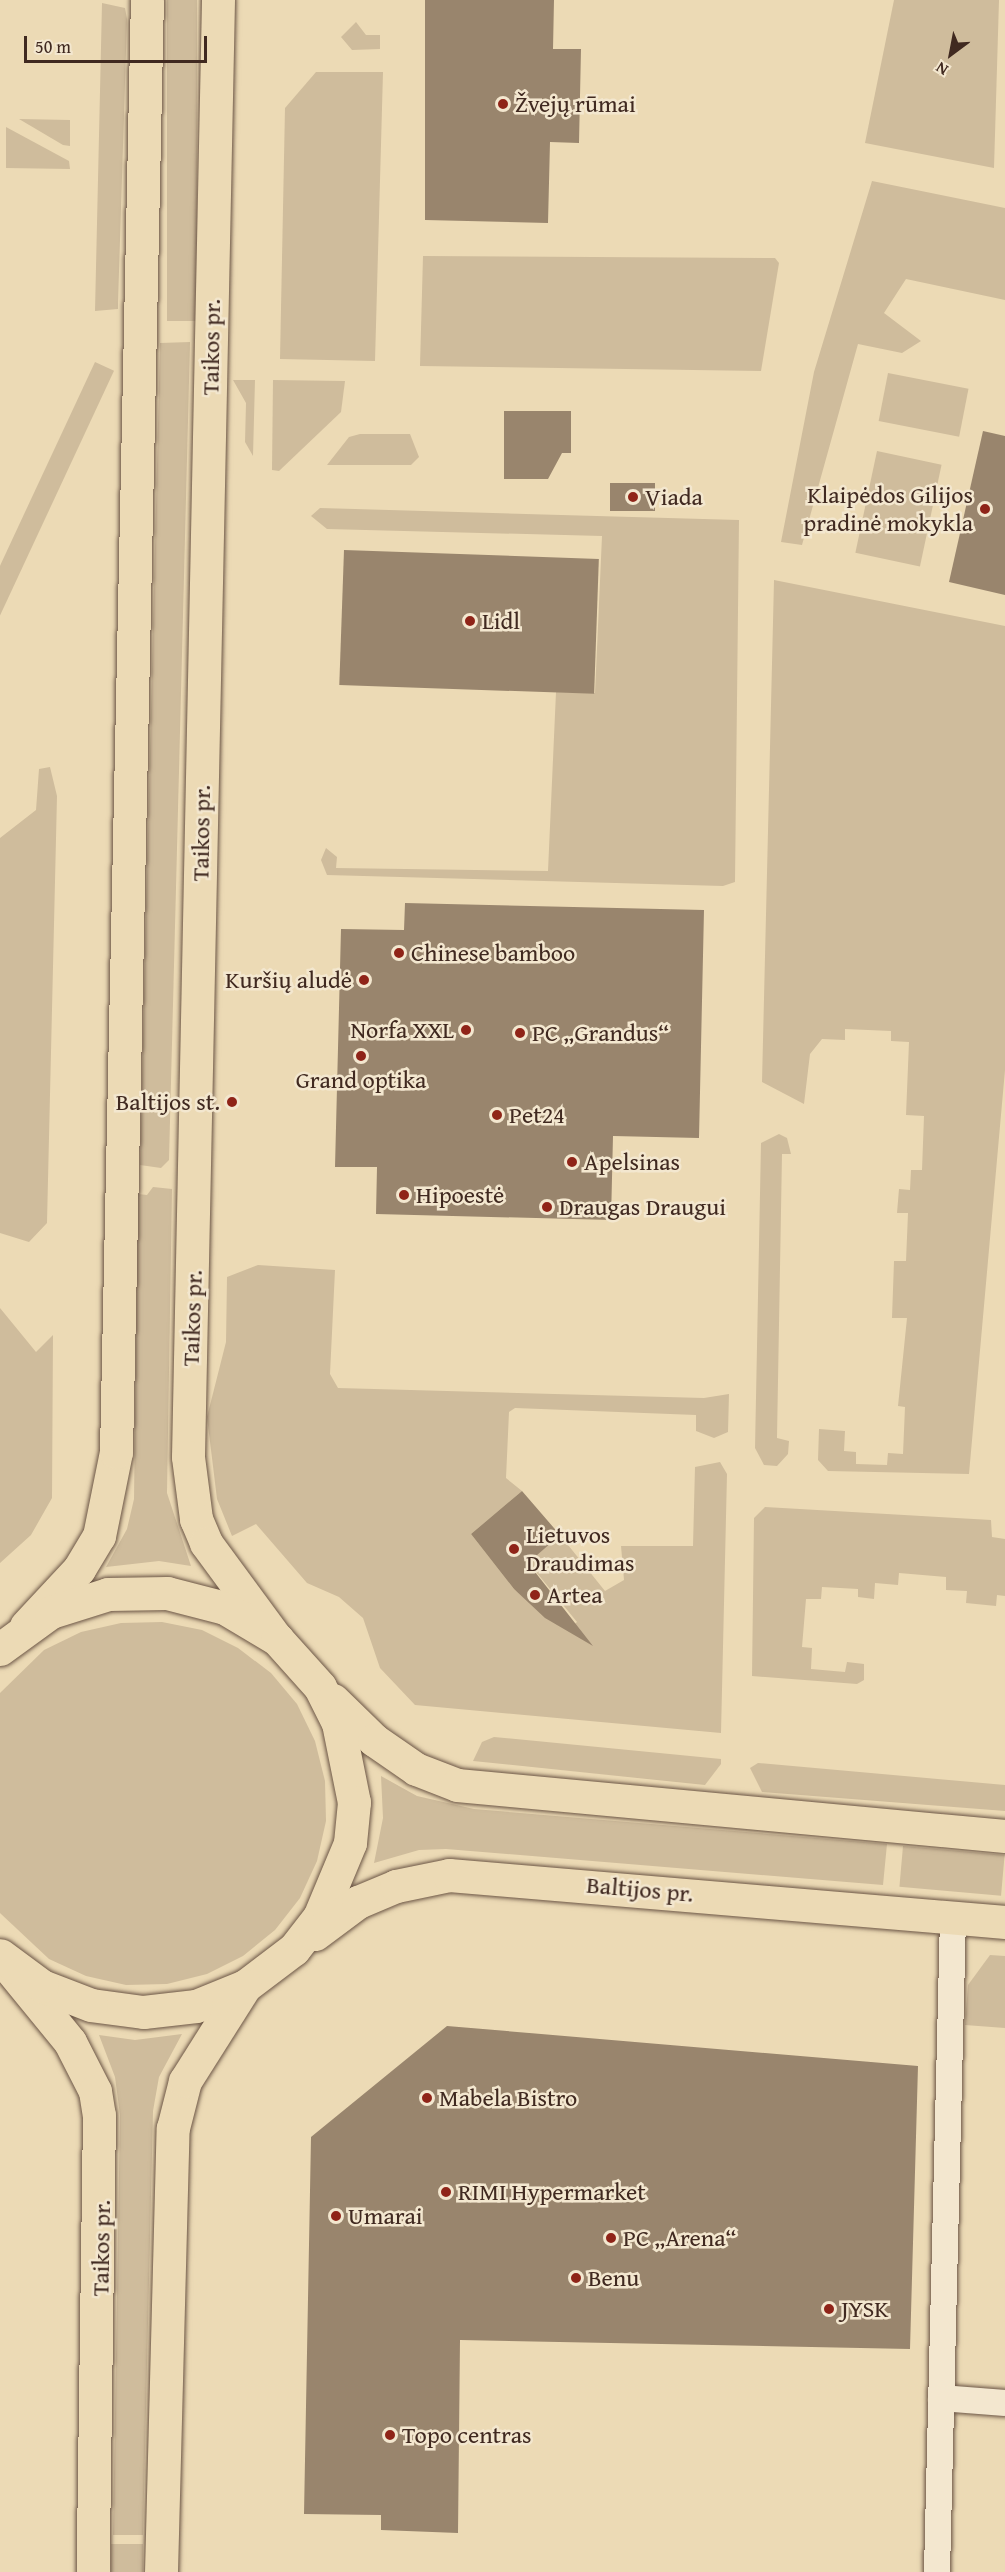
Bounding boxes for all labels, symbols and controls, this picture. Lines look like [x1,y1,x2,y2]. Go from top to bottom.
scale bar [27,24,210,62]
north arrow [921,24,981,84]
text: 50 m [35,33,71,60]
text: N [931,56,952,82]
place label: Žvejų rūmai [515,90,636,118]
marker: Žvejų rūmai [496,97,510,111]
street label: Taikos pr. [196,299,226,395]
place label: Klaipėdos Gilijos pradinė mokykla [803,481,973,537]
place label: Viada [645,483,703,511]
marker: Viada [626,490,640,504]
marker: Klaipėdos Gilijos pradinė mokykla [978,502,992,516]
place label: Lidl [482,607,520,635]
marker: Lidl [463,614,477,628]
street label: Taikos pr. [186,785,216,881]
place label: Chinese bamboo [411,939,575,967]
marker: Chinese bamboo [392,946,406,960]
place label: Kuršių aludė [225,966,352,994]
marker: Kuršių aludė [357,973,371,987]
place label: Norfa XXL [350,1016,454,1044]
place label: PC „Grandus“ [532,1019,669,1047]
marker: Norfa XXL [459,1023,473,1037]
marker: PC „Grandus“ [513,1026,527,1040]
marker: Grand optika [354,1049,368,1063]
place label: Grand optika [296,1066,426,1094]
place label: Baltijos st. [116,1088,220,1116]
marker: Baltijos st. [225,1095,239,1109]
place label: Pet24 [509,1101,565,1129]
marker: Pet24 [490,1108,504,1122]
place label: Apelsinas [584,1148,680,1176]
marker: Apelsinas [565,1155,579,1169]
place label: Hipoestė [416,1181,504,1209]
marker: Hipoestė [397,1188,411,1202]
place label: Draugas Draugui [559,1193,726,1221]
marker: Draugas Draugui [540,1200,554,1214]
street label: Taikos pr. [176,1269,208,1367]
place label: Lietuvos Draudimas [526,1521,635,1577]
marker: Lietuvos Draudimas [507,1542,521,1556]
place label: Artea [547,1581,603,1609]
marker: Artea [528,1588,542,1602]
street label: Baltijos pr. [585,1870,695,1908]
place label: Mabela Bistro [439,2084,577,2112]
marker: Mabela Bistro [420,2091,434,2105]
place label: RIMI Hypermarket [458,2178,646,2206]
marker: RIMI Hypermarket [439,2185,453,2199]
street label: Taikos pr. [86,2200,116,2296]
place label: Umarai [348,2202,422,2230]
marker: Umarai [329,2209,343,2223]
place label: PC „Arena“ [623,2224,736,2252]
marker: PC „Arena“ [604,2231,618,2245]
place label: Benu [588,2264,639,2292]
marker: Benu [569,2271,583,2285]
place label: JYSK [841,2295,888,2323]
marker: JYSK [822,2302,836,2316]
place label: Topo centras [402,2421,532,2449]
marker: Topo centras [383,2428,397,2442]

